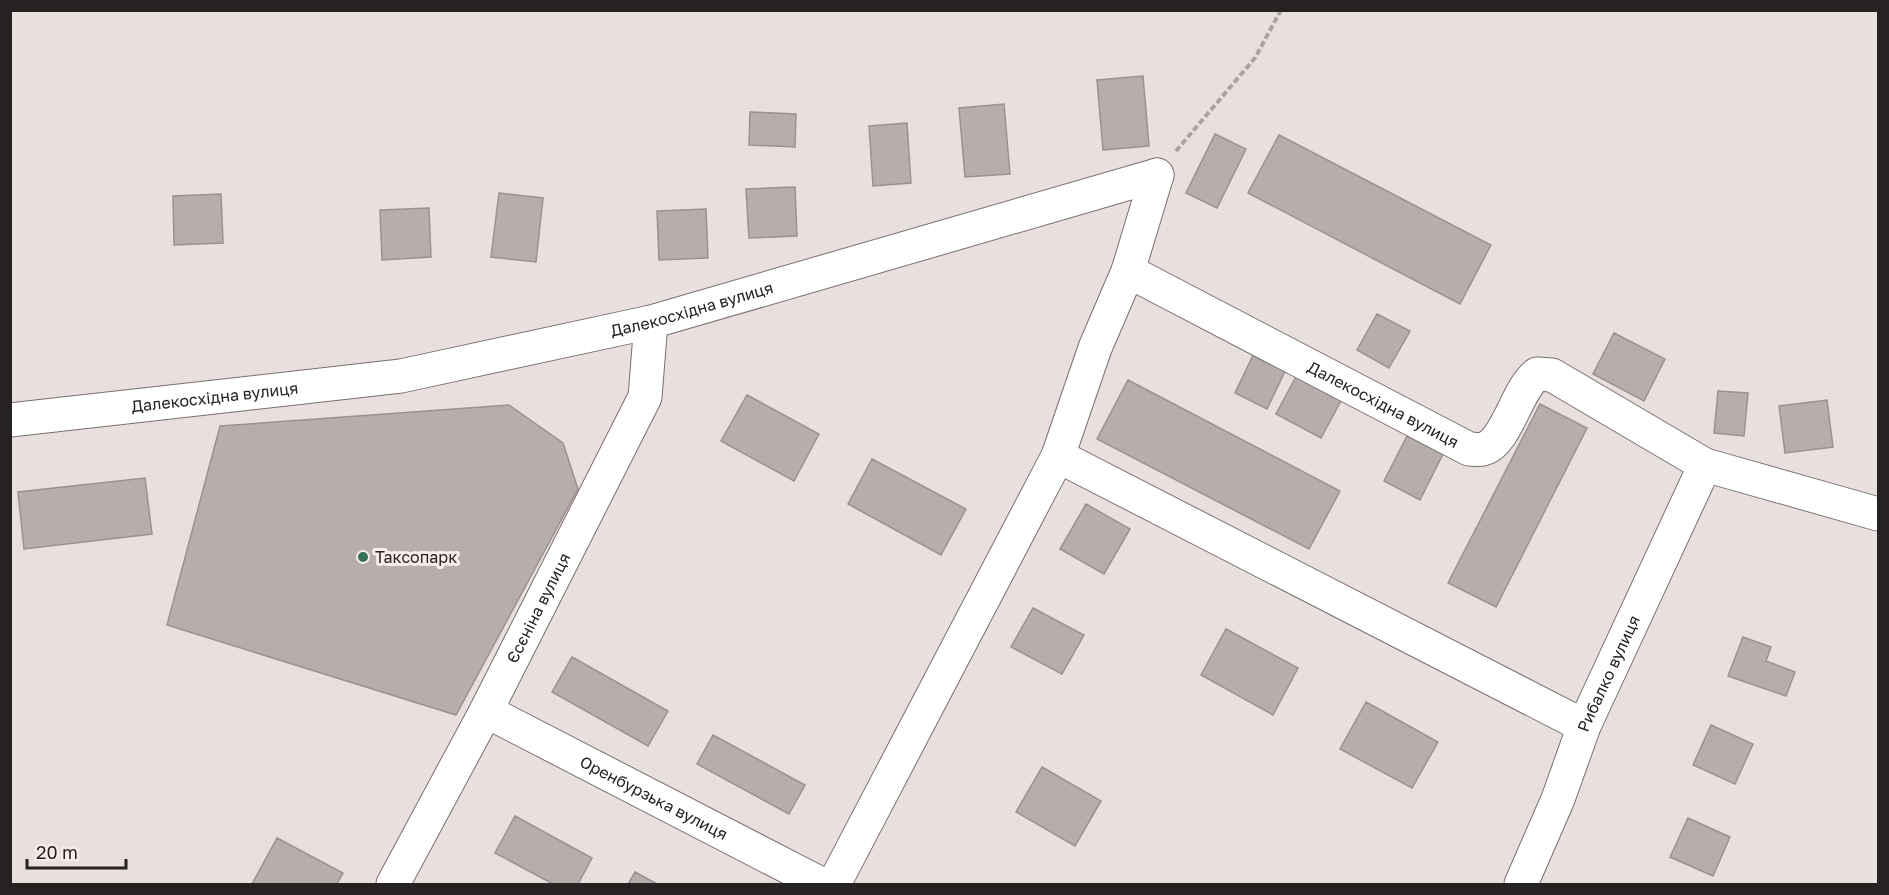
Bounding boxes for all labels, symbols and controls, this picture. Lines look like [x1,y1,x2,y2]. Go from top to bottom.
street label: Далекосхідна вулиця [609,277,775,340]
street label: Далекосхідна вулиця [1304,357,1462,452]
street label: Далекосхідна вулиця [130,378,299,416]
place label: Таксопарк [375,547,457,567]
street label: Єсєніна вулиця [502,549,574,666]
marker: Таксопарк [356,550,370,564]
street label: Рибалко вулиця [1573,612,1644,734]
street label: Оренбурзька вулиця [577,751,731,844]
scale bar [27,832,126,870]
text: 20 m [36,841,78,863]

